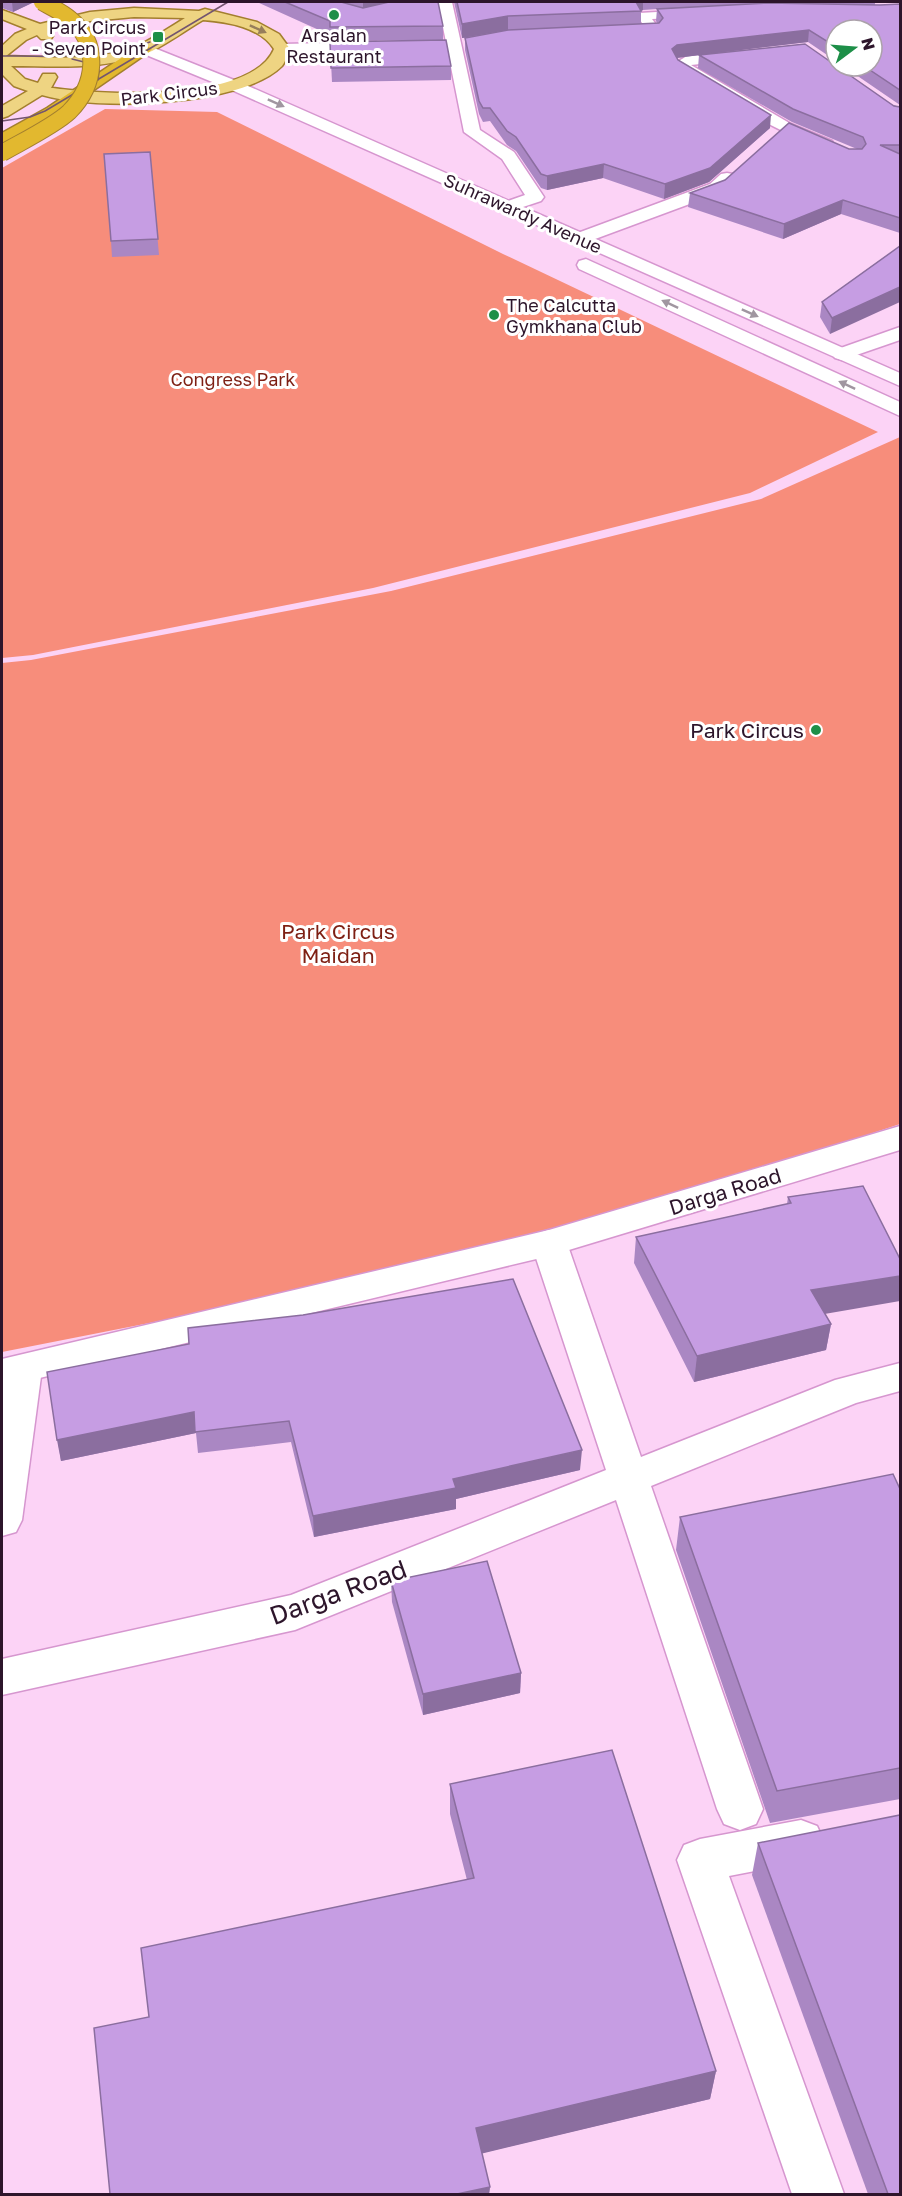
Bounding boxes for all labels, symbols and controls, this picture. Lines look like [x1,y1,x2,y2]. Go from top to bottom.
marker: Arsalan Restaurant [327,8,341,22]
place label: Park Circus - Seven Point [32,16,146,59]
north arrow [824,18,884,78]
one-way arrow [249,24,266,33]
place label: Arsalan Restaurant [286,24,382,67]
marker: Park Circus - Seven Point [151,30,165,44]
text: N [857,35,880,52]
street label: Park Circus [119,76,219,110]
one-way arrow [267,99,284,108]
street label: Suhrawardy Avenue [441,168,605,258]
place label: The Calcutta Gymkhana Club [506,294,642,337]
one-way arrow [661,299,679,309]
marker: The Calcutta Gymkhana Club [487,308,501,322]
one-way arrow [741,308,759,318]
park label: Congress Park [170,368,296,390]
one-way arrow [839,381,856,390]
place label: Park Circus [690,717,804,743]
marker: Park Circus [809,723,823,737]
park label: Park Circus Maidan [281,918,395,968]
street label: Darga Road [666,1162,784,1220]
street label: Darga Road [265,1553,411,1631]

